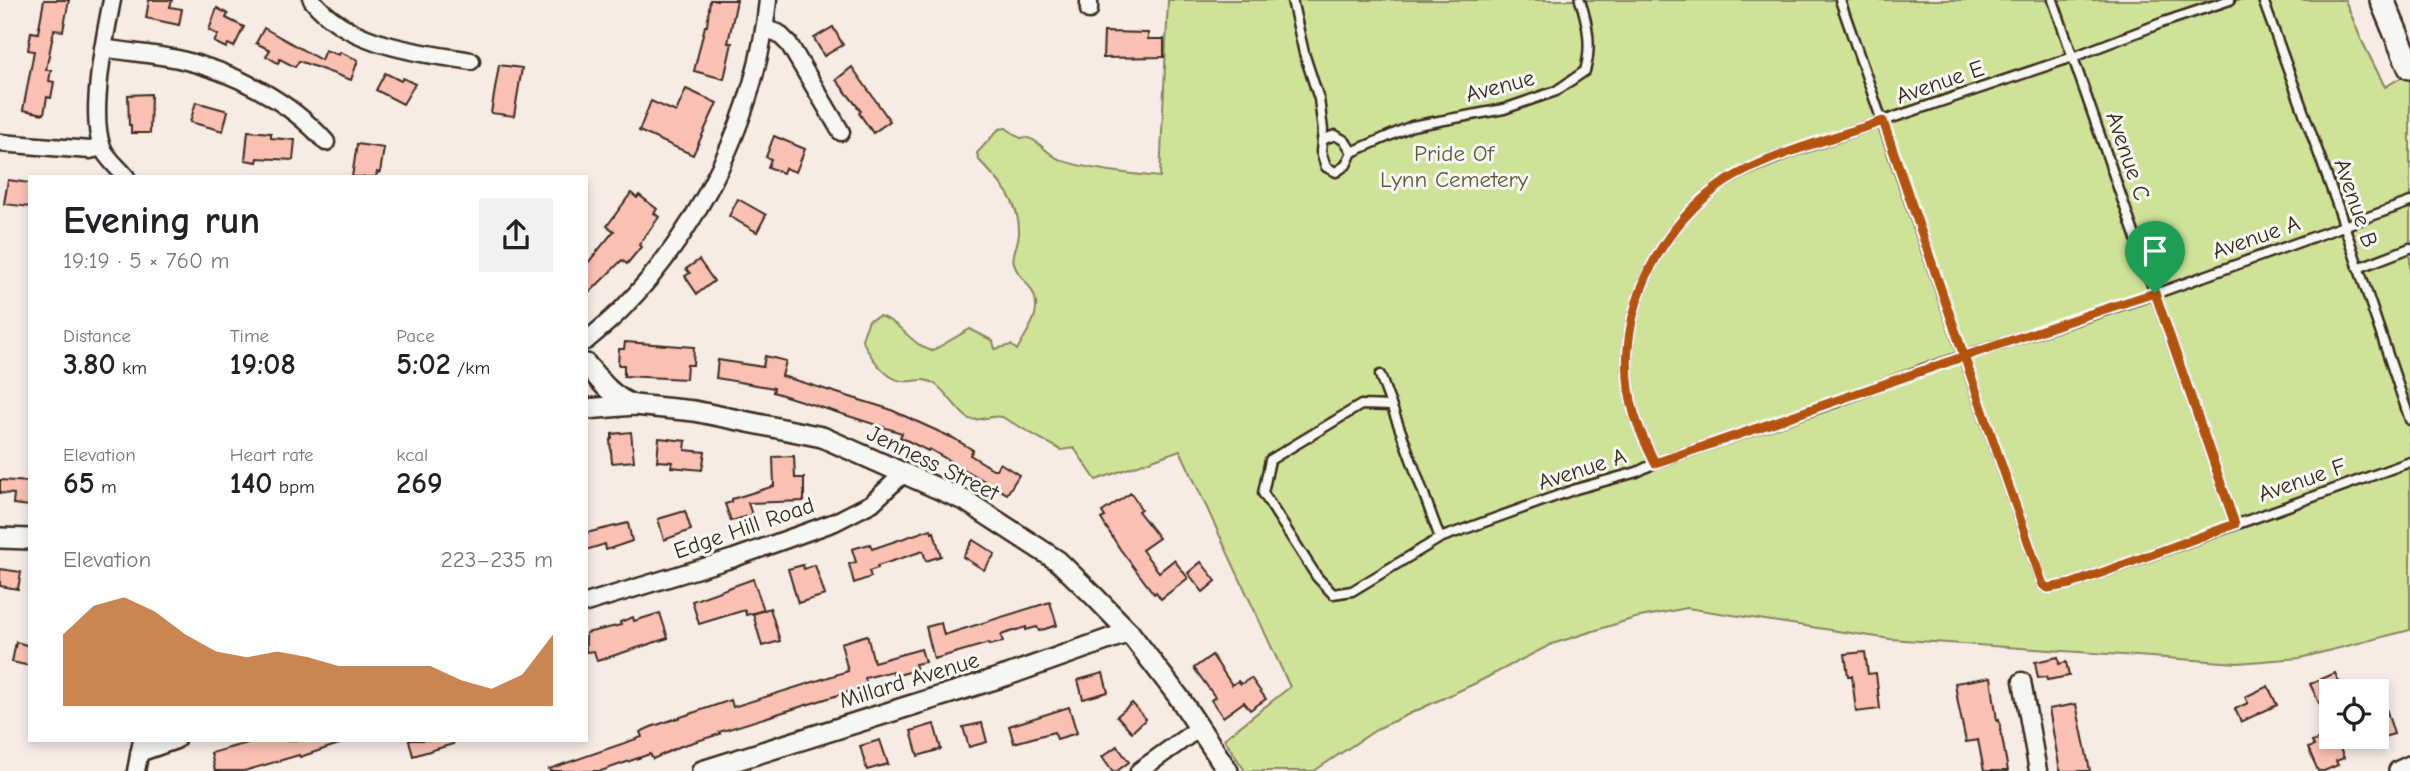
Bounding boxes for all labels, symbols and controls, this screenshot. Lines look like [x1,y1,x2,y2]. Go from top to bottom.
street label: Avenue E [1892,54,1988,110]
street label: Avenue [1463,64,1537,108]
street label: Avenue C [2100,108,2156,204]
park label: Pride Of Lynn Cemetery [1380,140,1529,193]
street label: Avenue B [2328,155,2384,251]
button: share [479,198,553,272]
text: Evening run [63,199,260,243]
street label: Avenue A [2209,209,2303,265]
pin [2125,221,2185,293]
icon: arrive [2136,232,2174,270]
text: 19:19 · 5 × 760 m [63,247,230,274]
text: Distance [63,325,131,347]
text: Time [230,325,269,347]
text: Pace [396,325,435,347]
text: 3.80 [63,347,116,382]
text: 19:08 [230,347,296,382]
text: 5:02 [396,347,451,382]
text: km [116,357,147,379]
text: /km [451,357,490,379]
street label: Jenness Street [863,419,1005,507]
street label: Avenue A [1535,442,1629,496]
text: Elevation [63,444,136,466]
text: Heart rate [230,444,313,466]
text: kcal [396,444,428,466]
street label: Avenue F [2255,452,2350,508]
text: 65 [63,466,95,501]
text: 140 [230,466,272,501]
text: 269 [396,466,443,501]
text: m [95,476,117,498]
text: bpm [272,476,315,498]
street label: Edge Hill Road [670,491,818,565]
text: Elevation [63,546,151,573]
text: 223–235 m [441,546,553,573]
street label: Millard Avenue [836,646,982,714]
map controls [2319,679,2389,749]
button: locate [2319,679,2389,749]

